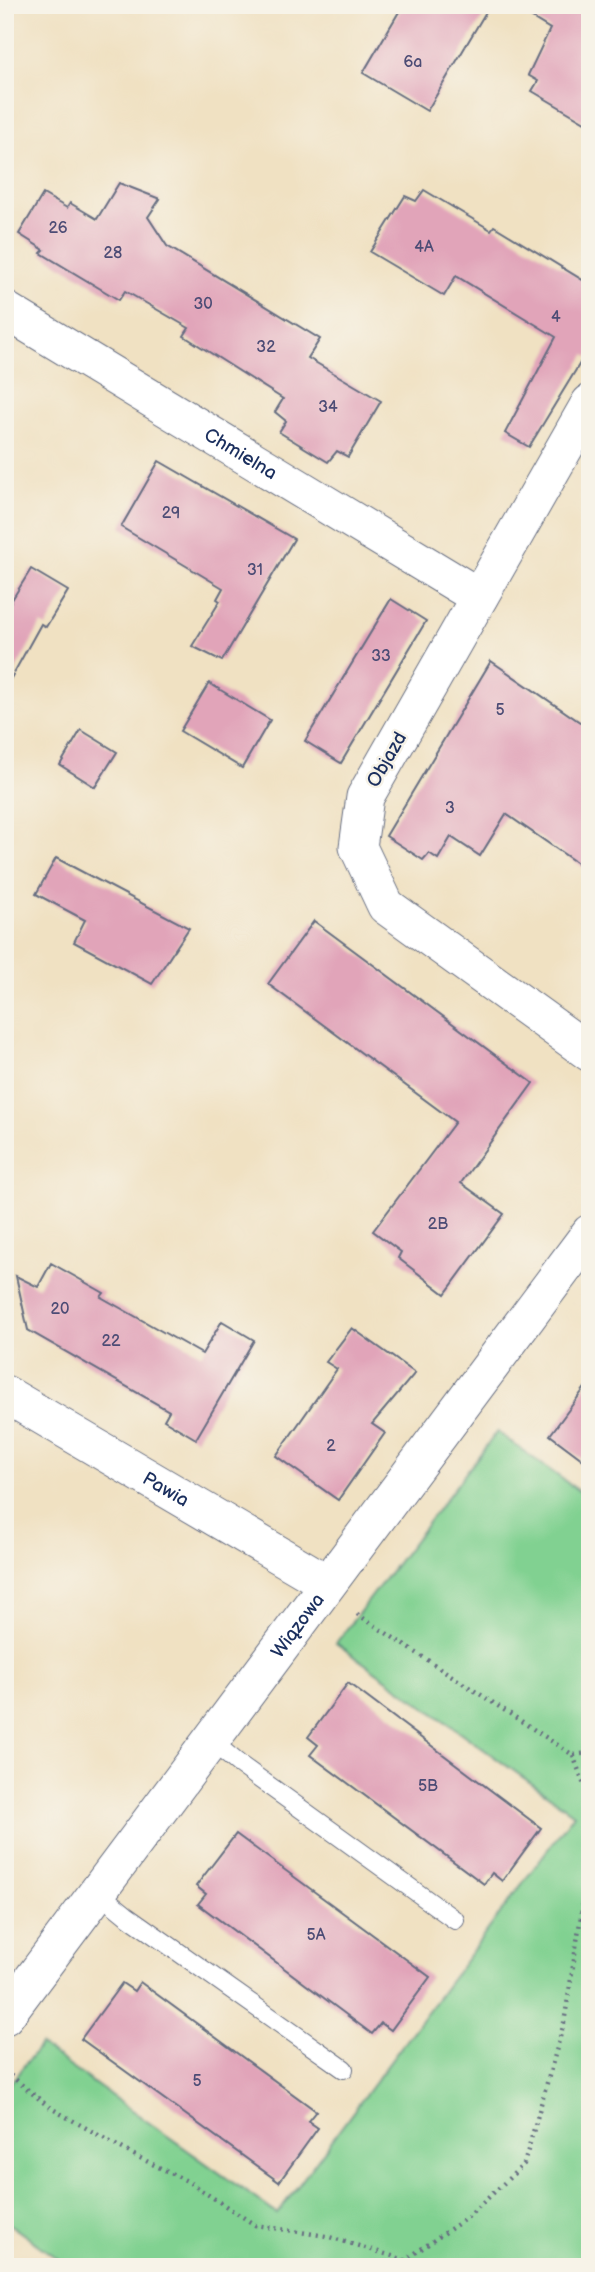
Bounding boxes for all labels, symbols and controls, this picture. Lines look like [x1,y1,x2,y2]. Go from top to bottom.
house number: 6a [404,53,422,72]
house number: 26 [48,219,68,238]
house number: 4A [414,238,434,257]
house number: 28 [104,244,122,263]
house number: 30 [193,295,213,314]
house number: 4 [551,308,561,327]
house number: 32 [256,338,276,357]
house number: 34 [318,398,338,417]
street label: Chmielna [200,423,281,485]
house number: 29 [162,504,180,523]
house number: 31 [247,561,263,580]
house number: 33 [371,647,391,666]
house number: 5 [495,701,505,720]
street label: Objazd [362,728,412,791]
house number: 3 [445,799,455,818]
house number: 2B [428,1215,448,1234]
house number: 20 [51,1300,69,1319]
house number: 22 [102,1332,121,1351]
house number: 2 [326,1437,336,1456]
street label: Pawia [138,1467,193,1513]
street label: Wiązowa [267,1589,330,1663]
house number: 5B [418,1777,438,1796]
house number: 5A [307,1926,326,1945]
house number: 5 [192,2072,202,2091]

